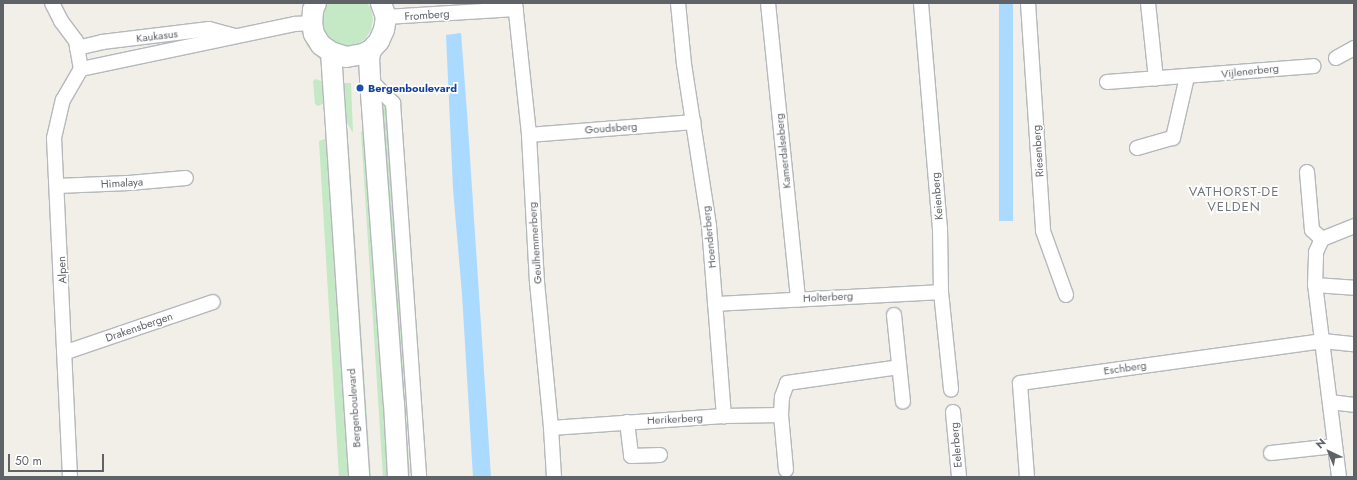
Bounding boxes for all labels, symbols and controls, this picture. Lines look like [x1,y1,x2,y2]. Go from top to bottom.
street label: Fromberg [404,7,450,23]
street label: Kaukasus [135,27,179,45]
street label: Vijlenerberg [1220,61,1280,81]
place label: Bergenboulevard [368,81,457,95]
marker: Bergenboulevard [355,83,365,93]
street label: Kamerdalseberg [772,113,794,189]
street label: Goudsberg [584,120,638,136]
street label: Riesenberg [1030,124,1046,178]
street label: Keienberg [928,172,946,220]
street label: Himalaya [100,175,144,191]
district label: VATHORST-DE VELDEN [1189,185,1279,216]
street label: Geulhemmerberg [526,201,544,285]
street label: Hoenderberg [699,205,719,269]
street label: Alpen [55,256,69,284]
street label: Holterberg [803,289,853,305]
street label: Drakensbergen [104,309,174,345]
street label: Eschberg [1103,358,1147,378]
street label: Bergenboulevard [345,368,363,448]
street label: Herikerberg [647,411,703,427]
street label: Eelerberg [947,422,965,468]
north arrow [1309,432,1349,472]
text: N [1312,435,1329,452]
scale bar [10,446,106,472]
text: 50 m [15,452,42,470]

